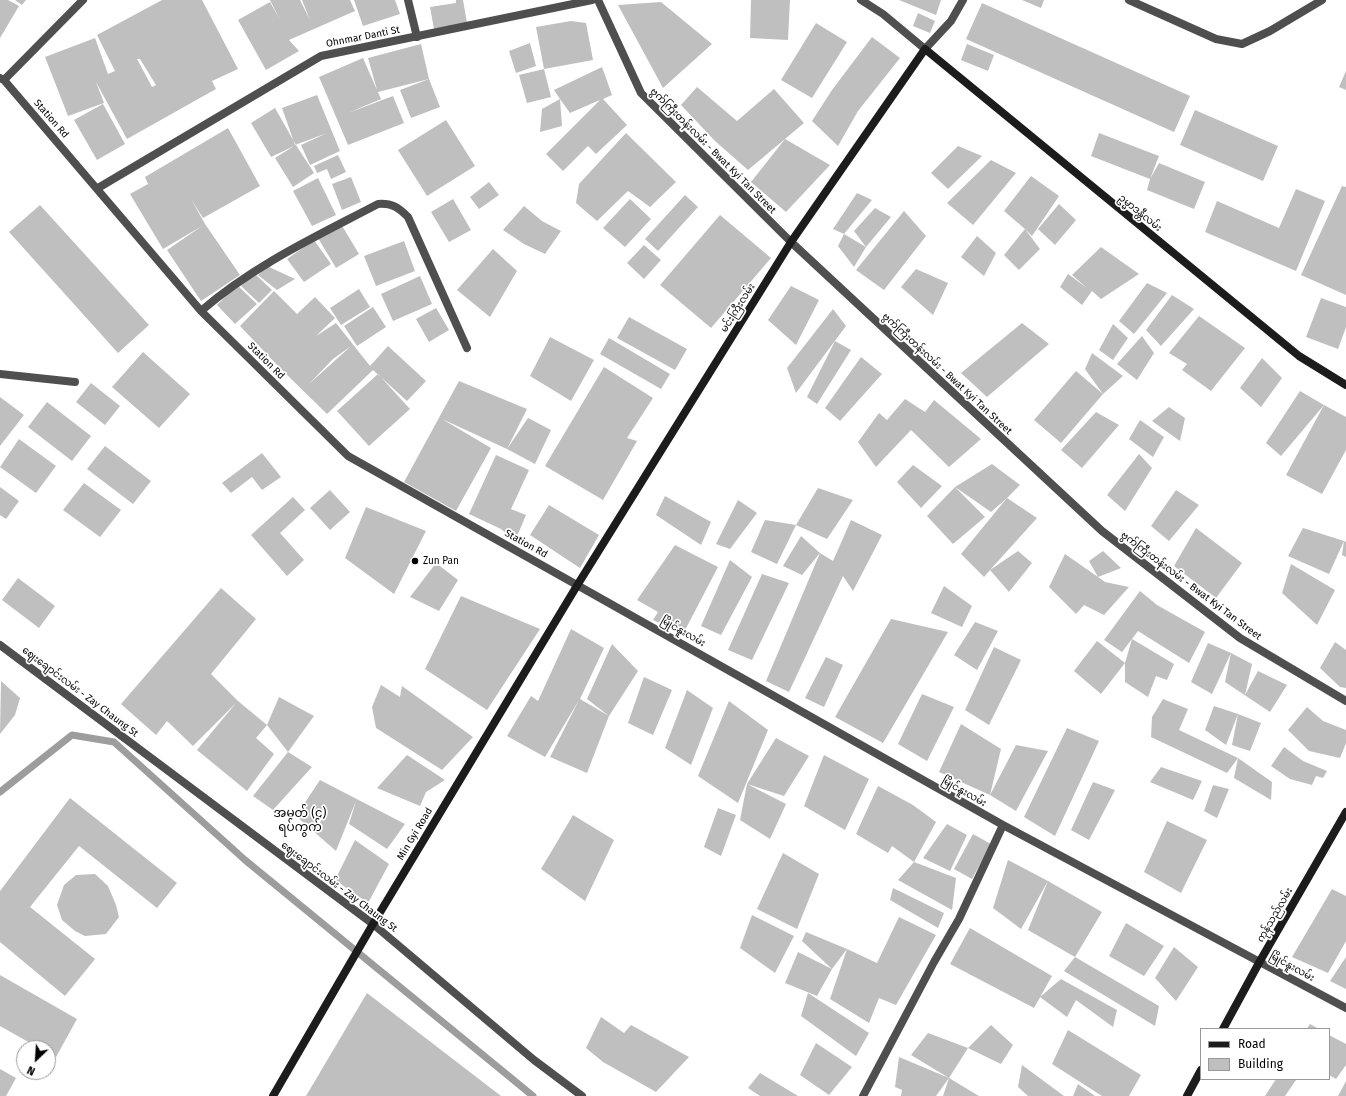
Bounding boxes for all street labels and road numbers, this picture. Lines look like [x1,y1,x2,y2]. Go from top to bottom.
street label: Ohnmar Danti St [325,24,401,50]
street label: ဗွက်ကြီးတန်းလမ်း - Bwat Kyi Tan Street [648,86,778,216]
street label: Station Rd [31,97,71,141]
street label: ဥမ္မာဒန္တီလမ်း [1116,192,1164,234]
street label: မင်းကြီးလမ်း [718,281,758,335]
street label: ဗွက်ကြီးတန်းလမ်း - Bwat Kyi Tan Street [880,311,1014,437]
street label: Station Rd [245,340,287,382]
street label: Station Rd [502,527,550,561]
street label: ဗွက်ကြီးတန်းလမ်း - Bwat Kyi Tan Street [1118,529,1264,643]
street label: မြိုင်နူးလမ်း [659,614,707,650]
street label: ဈေးချောင်းလမ်း - Zay Chaung St [19,644,141,740]
street label: မြိုင်နူးလမ်း [940,774,988,810]
street label: Min Gyi Road [395,806,435,862]
street label: ဈေးချောင်းလမ်း - Zay Chaung St [278,839,400,935]
street label: ကုန်သည်လမ်း [1255,886,1295,944]
street label: မြိုင်နူးလမ်း [1267,950,1317,984]

